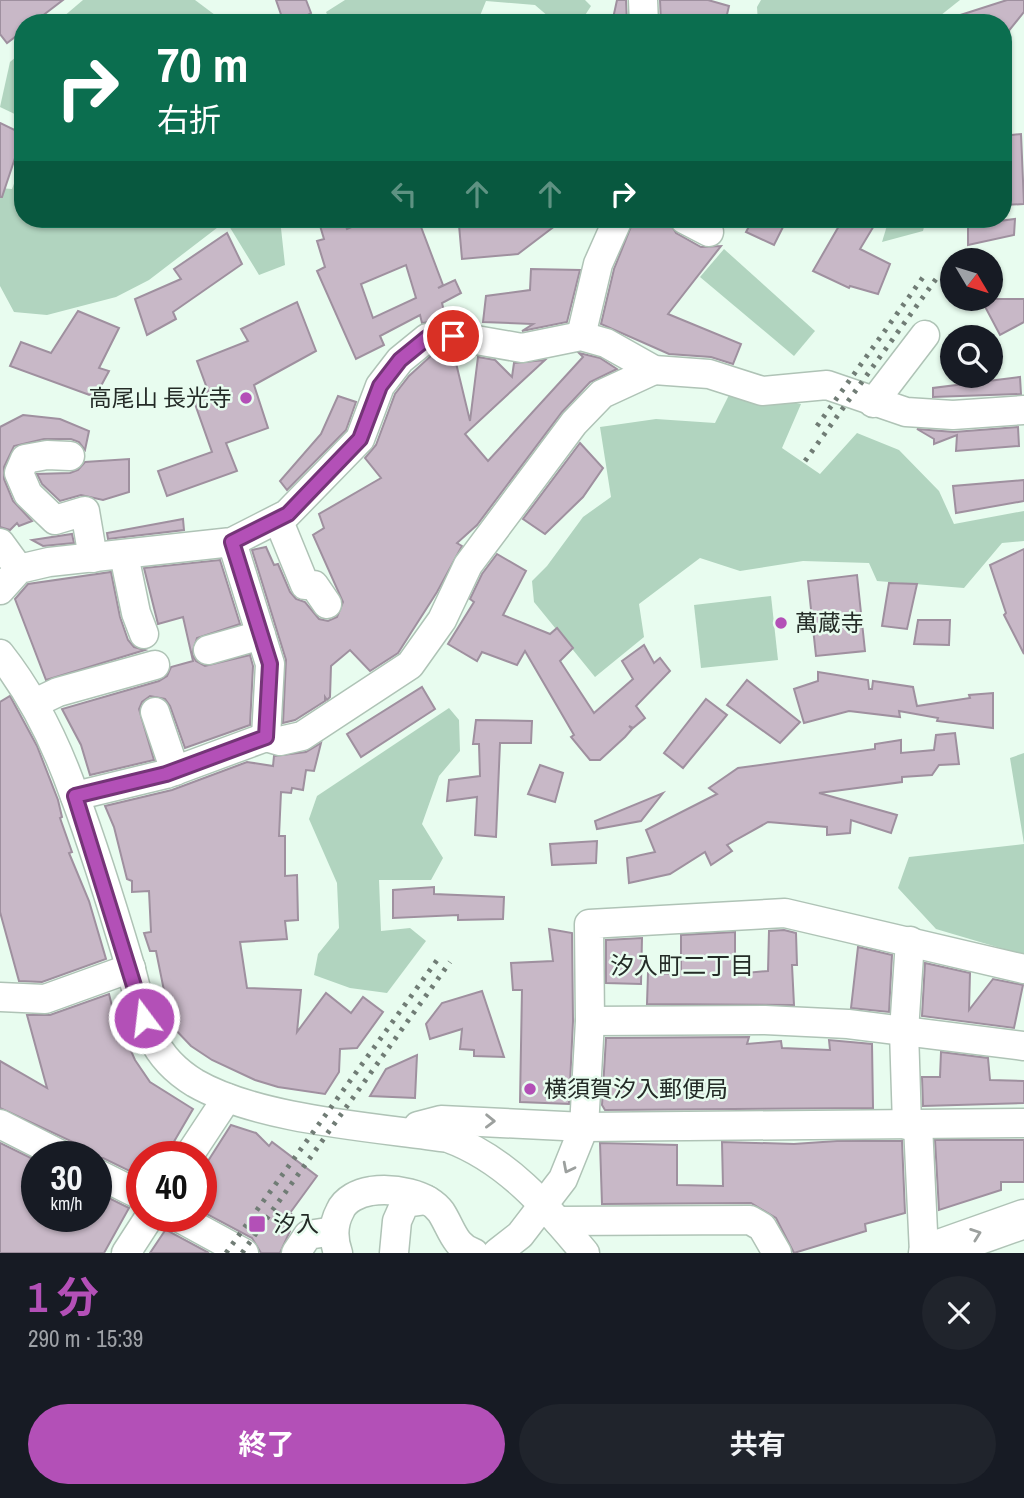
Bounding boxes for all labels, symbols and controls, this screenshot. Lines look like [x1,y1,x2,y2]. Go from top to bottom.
text: 70 m [157,31,249,97]
icon: right [42,42,133,133]
text: 右折 [157,98,221,141]
icon: left [385,175,423,213]
icon: ahead [458,175,496,213]
icon: ahead [531,175,569,213]
icon: right [604,175,642,213]
north arrow [940,248,1003,312]
map controls [940,248,1003,388]
pin [423,306,483,366]
icon: arrive [434,317,472,355]
button: search [940,325,1003,388]
place label: 高尾山 長光寺 [89,382,232,413]
marker: 高尾山 長光寺 [238,390,254,406]
place label: 萬蔵寺 [795,607,864,638]
marker: 萬蔵寺 [773,615,789,631]
district label: 汐入町二丁目 [610,949,754,981]
position arrow [107,981,181,1055]
place label: 横須賀汐入郵便局 [544,1073,728,1104]
marker: 横須賀汐入郵便局 [522,1081,538,1097]
one-way arrow [485,1113,496,1129]
speed limit sign: 40 [126,1141,217,1232]
text: 30 [51,1154,82,1201]
one-way arrow [563,1161,577,1174]
text: km/h [51,1191,83,1216]
place label: 汐入 [273,1208,319,1239]
marker: 汐入 [247,1214,267,1234]
one-way arrow [969,1228,981,1242]
text: 1 分 [28,1269,99,1325]
button: close [922,1276,996,1350]
text: 290 m · 15:39 [28,1323,143,1354]
button: 終了 [28,1404,505,1484]
button: 共有 [519,1404,996,1484]

